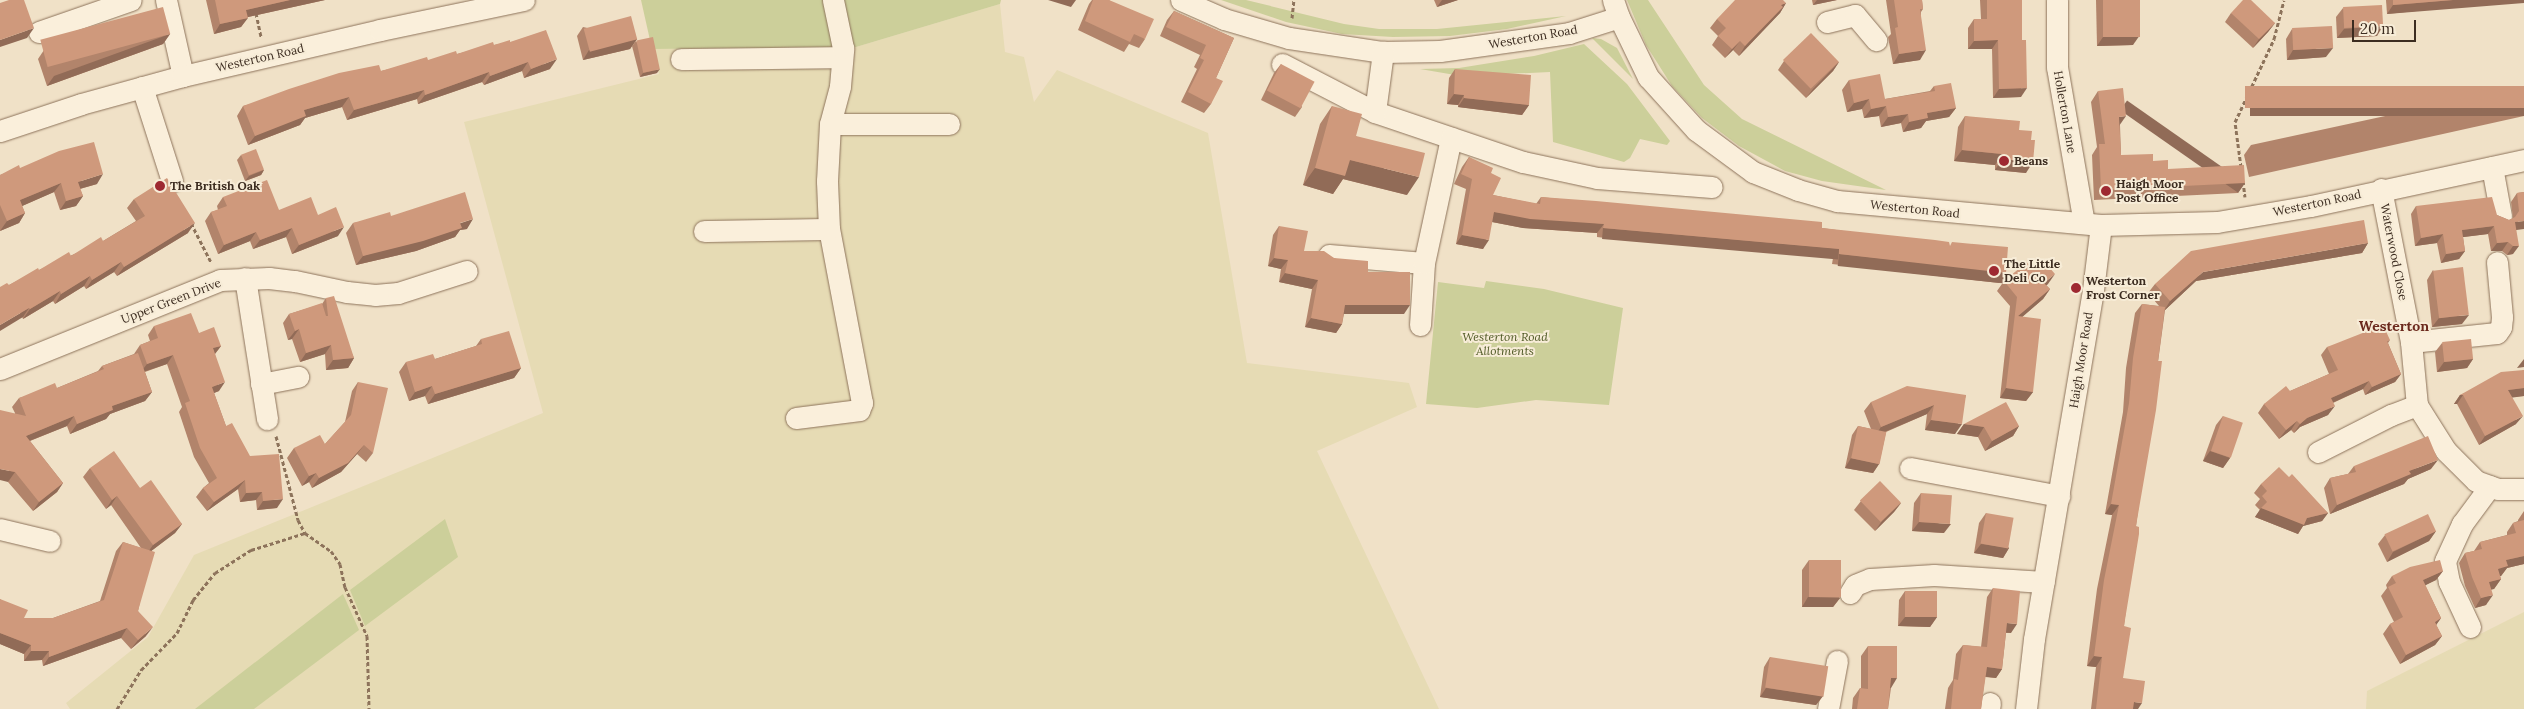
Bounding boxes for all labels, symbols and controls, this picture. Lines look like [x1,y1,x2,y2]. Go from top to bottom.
scale bar [2354,10,2418,42]
text: 20 m [2360,19,2395,38]
street label: Westerton Road [1487,22,1579,52]
street label: Westerton Road [215,41,305,75]
street label: Hollerton Lane [2051,70,2079,154]
place label: Beans [2014,154,2048,168]
marker: Beans [1998,155,2010,167]
place label: Haigh Moor Post Office [2116,177,2184,205]
place label: The British Oak [170,179,260,193]
marker: The British Oak [154,180,166,192]
marker: Haigh Moor Post Office [2100,185,2112,197]
street label: Westerton Road [2272,187,2362,219]
street label: Westerton Road [1870,197,1960,221]
street label: Waterwood Close [2378,202,2410,302]
place label: The Little Deli Co [2004,257,2060,285]
marker: The Little Deli Co [1988,265,2000,277]
place label: Westerton Frost Corner [2086,274,2160,302]
street label: Upper Green Drive [119,275,223,327]
marker: Westerton Frost Corner [2070,282,2082,294]
street label: Haigh Moor Road [2066,311,2096,409]
district label: Westerton [2359,318,2429,334]
park label: Westerton Road Allotments [1462,330,1548,358]

